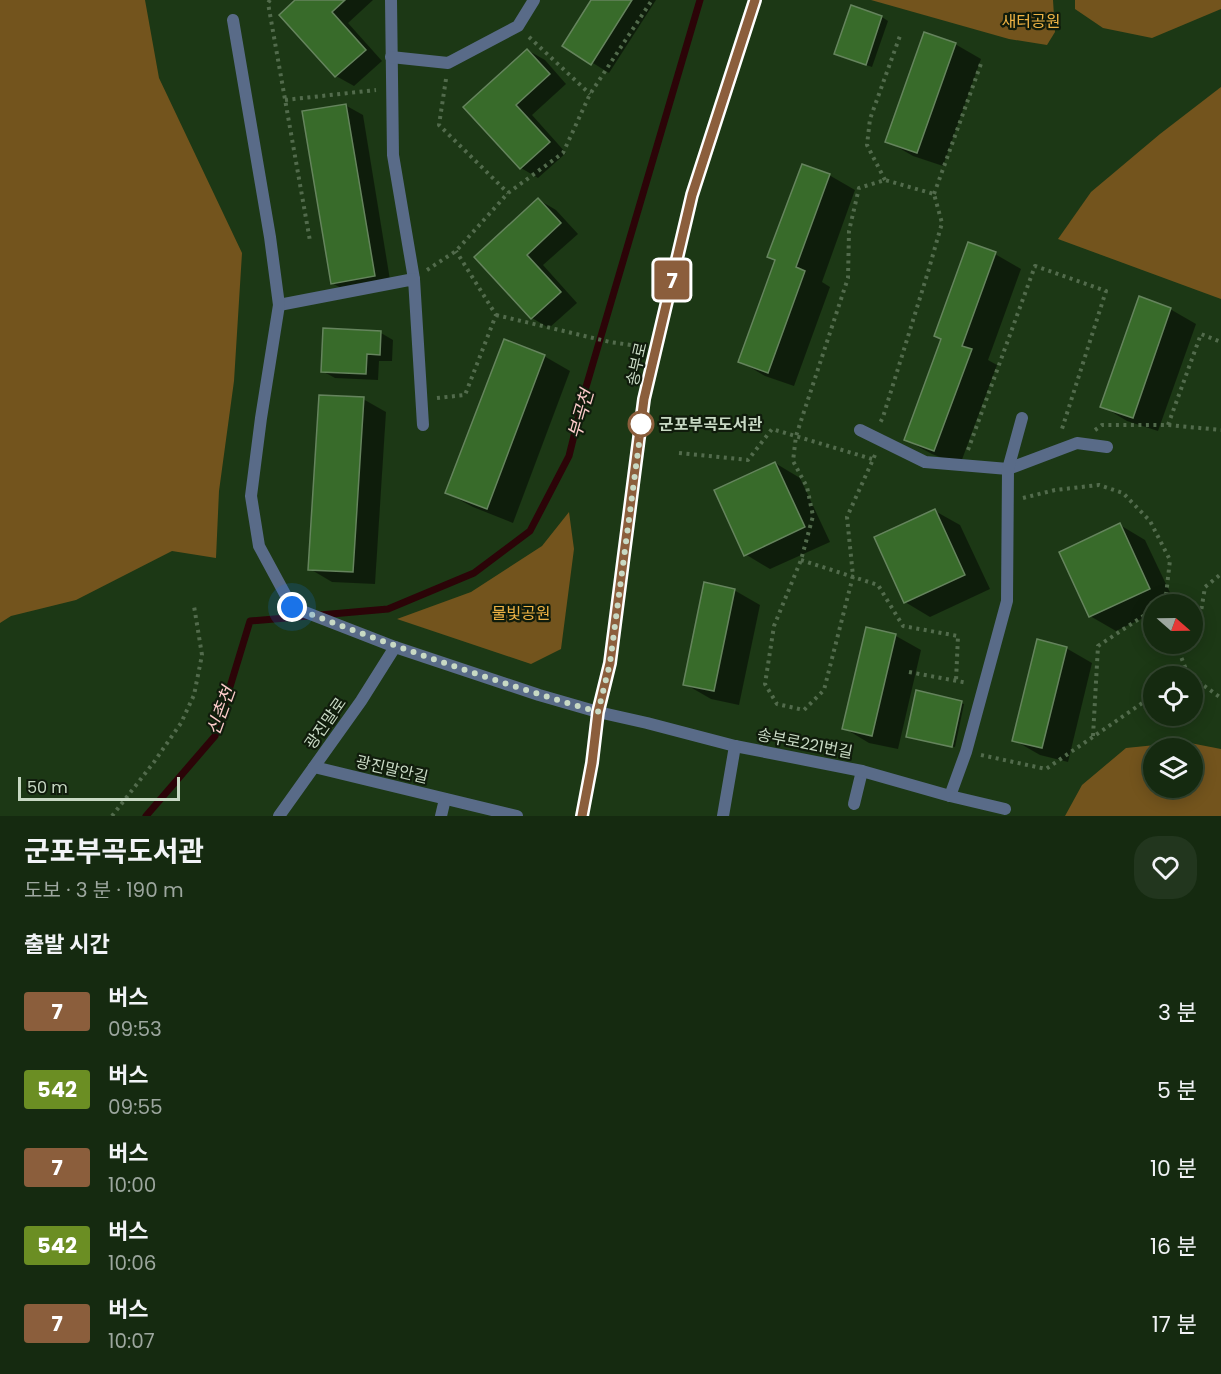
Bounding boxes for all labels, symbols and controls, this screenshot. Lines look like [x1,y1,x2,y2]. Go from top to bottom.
park label: 새터공원 [1002,10,1060,33]
line badge: 7 [652,260,692,300]
text: 7 [666,266,678,295]
street label: 송부로 [620,340,653,388]
water label: 부곡천 [562,384,600,441]
marker: 군포부곡도서관 [628,411,654,437]
place label: 군포부곡도서관 [659,413,762,436]
your location [277,592,307,622]
north arrow [1143,594,1203,654]
map controls [1143,594,1203,798]
park label: 물빛공원 [492,602,550,625]
button: locate [1143,666,1203,726]
water label: 신촌천 [200,681,242,738]
street label: 광진말로 [299,692,352,754]
street label: 송부로221번길 [755,723,855,764]
button: layers [1143,738,1203,798]
street label: 광진말안길 [353,750,430,789]
scale bar [18,774,180,802]
text: 50 m [27,776,68,799]
text: 군포부곡도서관 [24,832,204,871]
button: heart [1134,836,1197,899]
text: 도보 · 3 분 · 190 m [24,876,184,904]
text: 출발 시간 [24,929,110,960]
text: 버스 [108,982,148,1013]
text: 7 [51,997,63,1026]
text: 3 분 [1158,997,1197,1028]
text: 09:53 [108,1015,162,1043]
text: 버스 [108,1060,148,1091]
text: 542 [37,1075,77,1104]
text: 5 분 [1157,1075,1197,1106]
text: 09:55 [108,1093,163,1121]
text: 버스 [108,1138,148,1169]
text: 7 [51,1153,63,1182]
text: 10 분 [1150,1153,1197,1184]
text: 10:00 [108,1171,156,1199]
text: 버스 [108,1216,148,1247]
text: 542 [37,1231,77,1260]
text: 16 분 [1150,1231,1197,1262]
text: 10:06 [108,1249,156,1277]
text: 버스 [108,1294,148,1325]
text: 7 [51,1309,63,1338]
text: 17 분 [1152,1309,1197,1340]
text: 10:07 [108,1327,155,1355]

